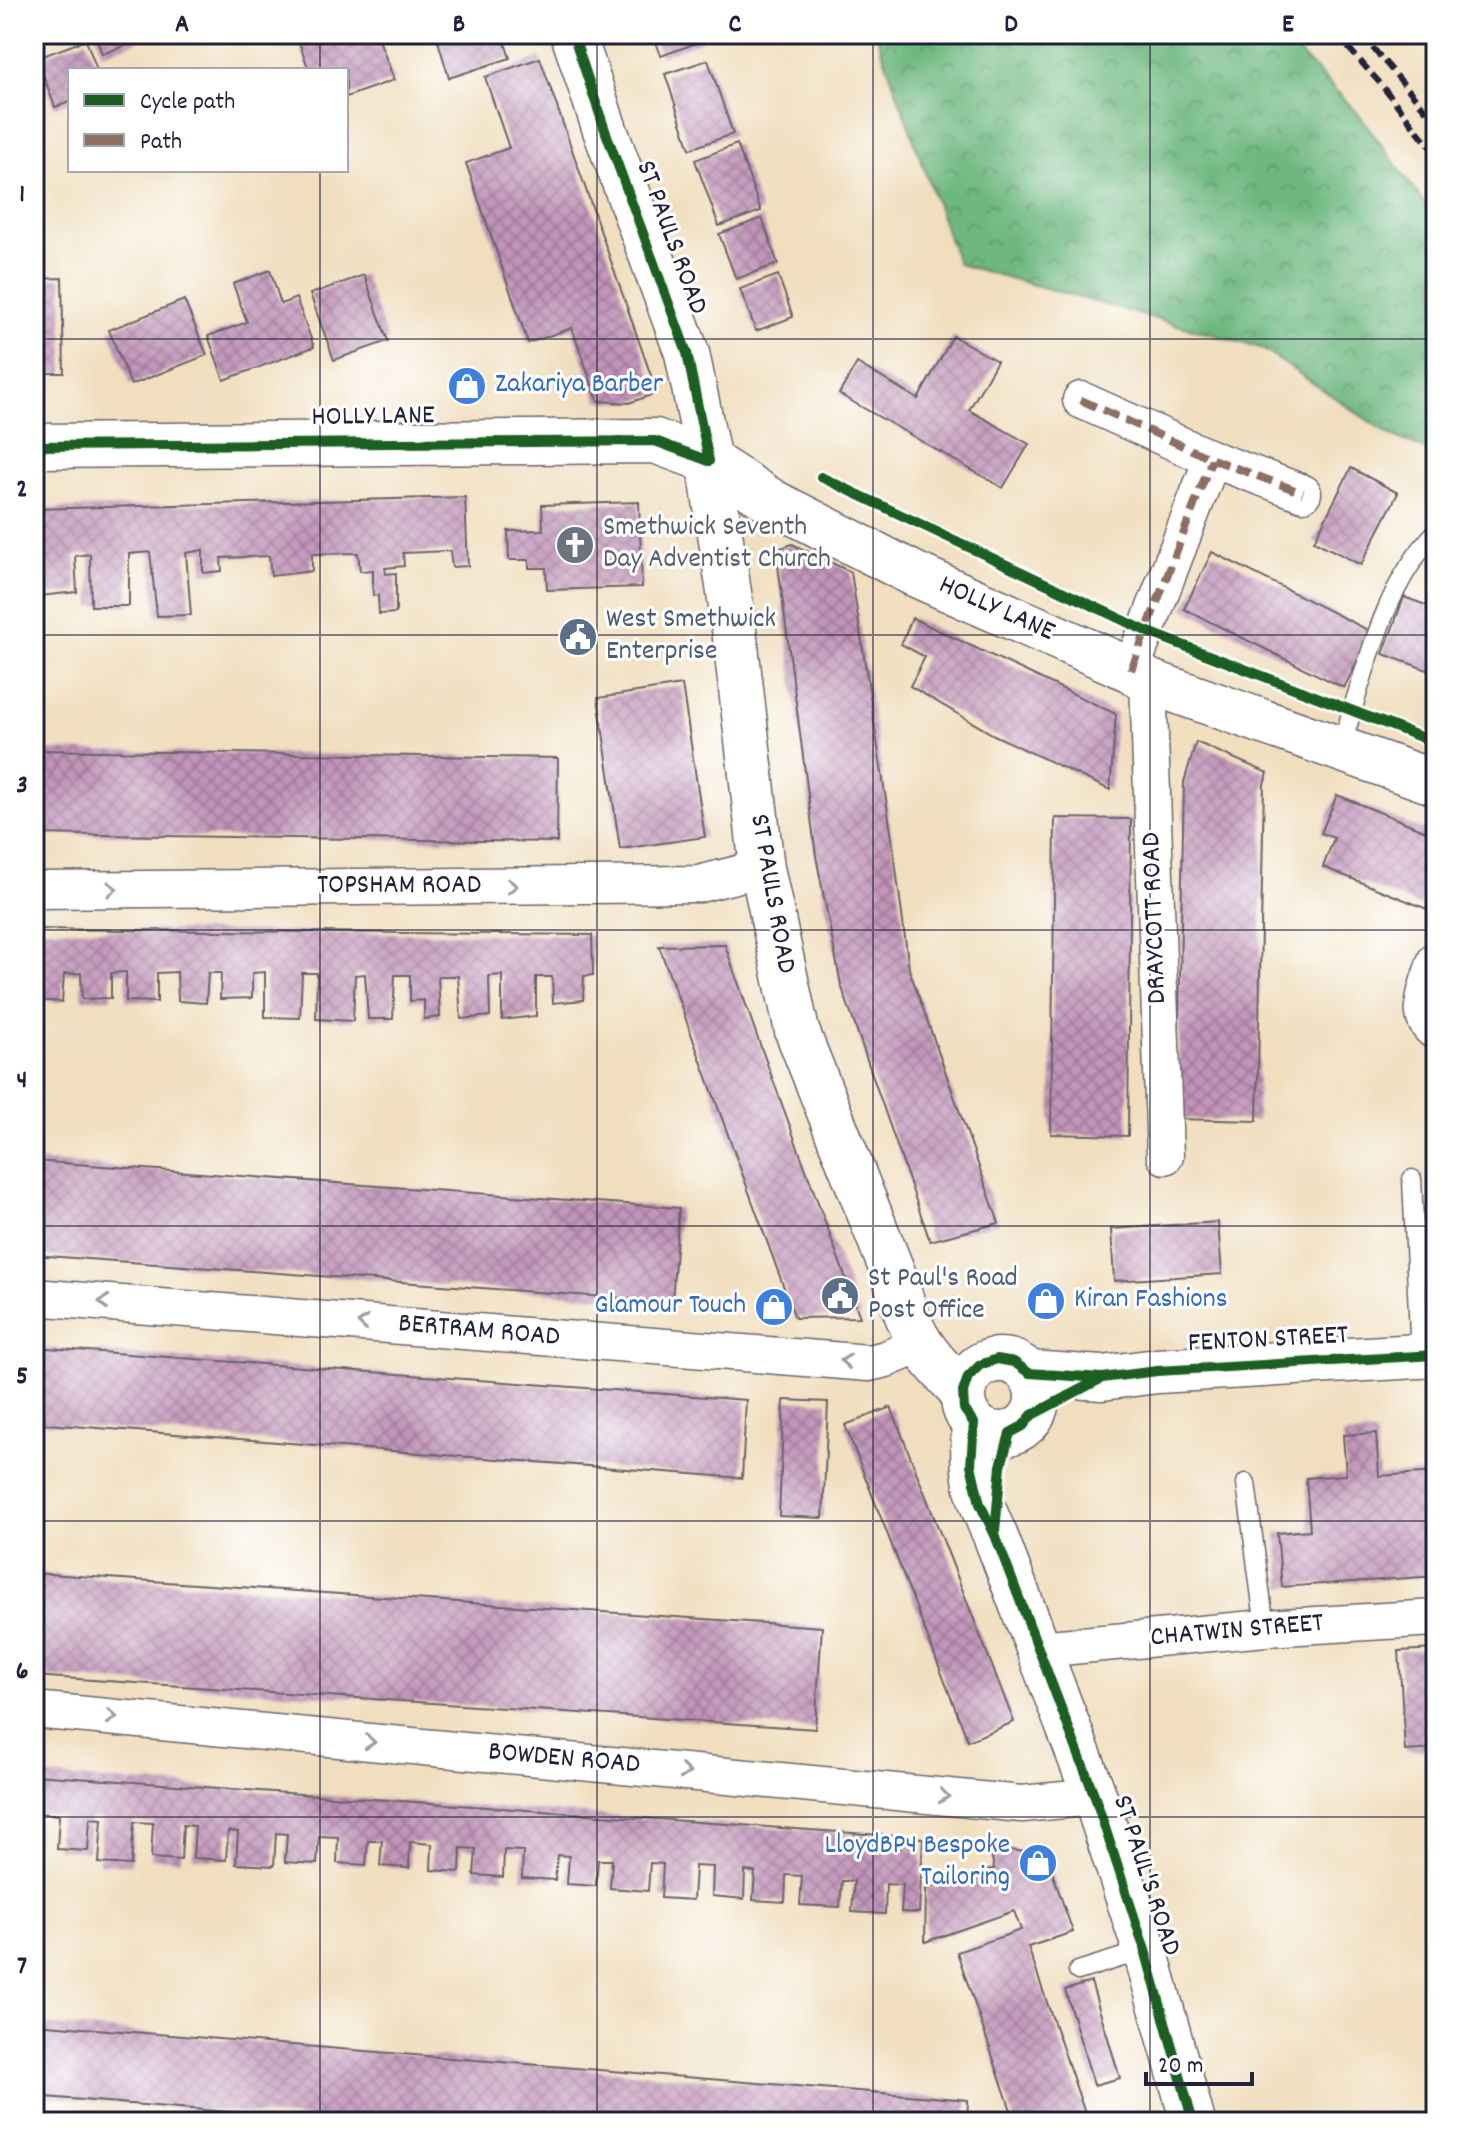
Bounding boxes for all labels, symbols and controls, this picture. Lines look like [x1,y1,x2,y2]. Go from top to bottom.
text: A [175,7,189,44]
text: B [453,7,465,44]
text: C [729,7,742,44]
text: D [1004,7,1018,44]
text: E [1282,7,1294,44]
legend [68,68,348,172]
text: Cycle path [140,86,235,120]
text: Path [140,126,182,160]
street label: ST PAULS ROAD [624,155,716,321]
text: 1 [19,177,25,214]
shop icon: Zakariya Barber [446,365,488,407]
place label: Zakariya Barber [495,366,664,406]
street label: HOLLY LANE [311,397,435,439]
text: 2 [16,472,28,509]
place label: Smethwick Seventh Day Adventist Church [603,509,831,581]
church icon: Smethwick Seventh Day Adventist Church [554,524,596,566]
street label: HOLLY LANE [932,567,1061,653]
place label: West Smethwick Enterprise [606,601,776,673]
public building icon: West Smethwick Enterprise [557,616,599,658]
text: 3 [16,768,28,805]
street label: ST PAULS ROAD [737,811,805,977]
street label: DRAYCOTT ROAD [1133,831,1179,1005]
street label: TOPSHAM ROAD [317,867,481,907]
one-way arrow [506,877,519,895]
one-way arrow [106,880,119,898]
text: 4 [17,1063,27,1100]
place label: St Paul's Road Post Office [868,1260,1018,1332]
public building icon: St Paul's Road Post Office [819,1275,861,1317]
shop icon: Kiran Fashions [1025,1280,1067,1322]
place label: Kiran Fashions [1074,1281,1227,1321]
shop icon: Glamour Touch [753,1286,795,1328]
place label: Glamour Touch [594,1287,746,1327]
one-way arrow [97,1294,110,1311]
street label: BERTRAM ROAD [397,1305,561,1359]
one-way arrow [356,1315,369,1332]
street label: FENTON STREET [1187,1317,1349,1365]
one-way arrow [839,1353,852,1370]
text: 5 [16,1359,28,1396]
street label: CHATWIN STREET [1149,1605,1325,1659]
text: 6 [16,1654,28,1691]
one-way arrow [106,1708,119,1725]
one-way arrow [364,1733,377,1750]
street label: BOWDEN ROAD [486,1733,642,1787]
one-way arrow [679,1763,692,1780]
one-way arrow [938,1788,951,1805]
street label: ST PAUL'S ROAD [1100,1791,1190,1961]
place label: LloydBP4 Bespoke Tailoring [824,1827,1010,1899]
shop icon: LloydBP4 Bespoke Tailoring [1017,1842,1059,1884]
text: 7 [17,1949,27,1986]
scale bar [1146,2036,1252,2086]
text: 20 m [1158,2050,1204,2084]

